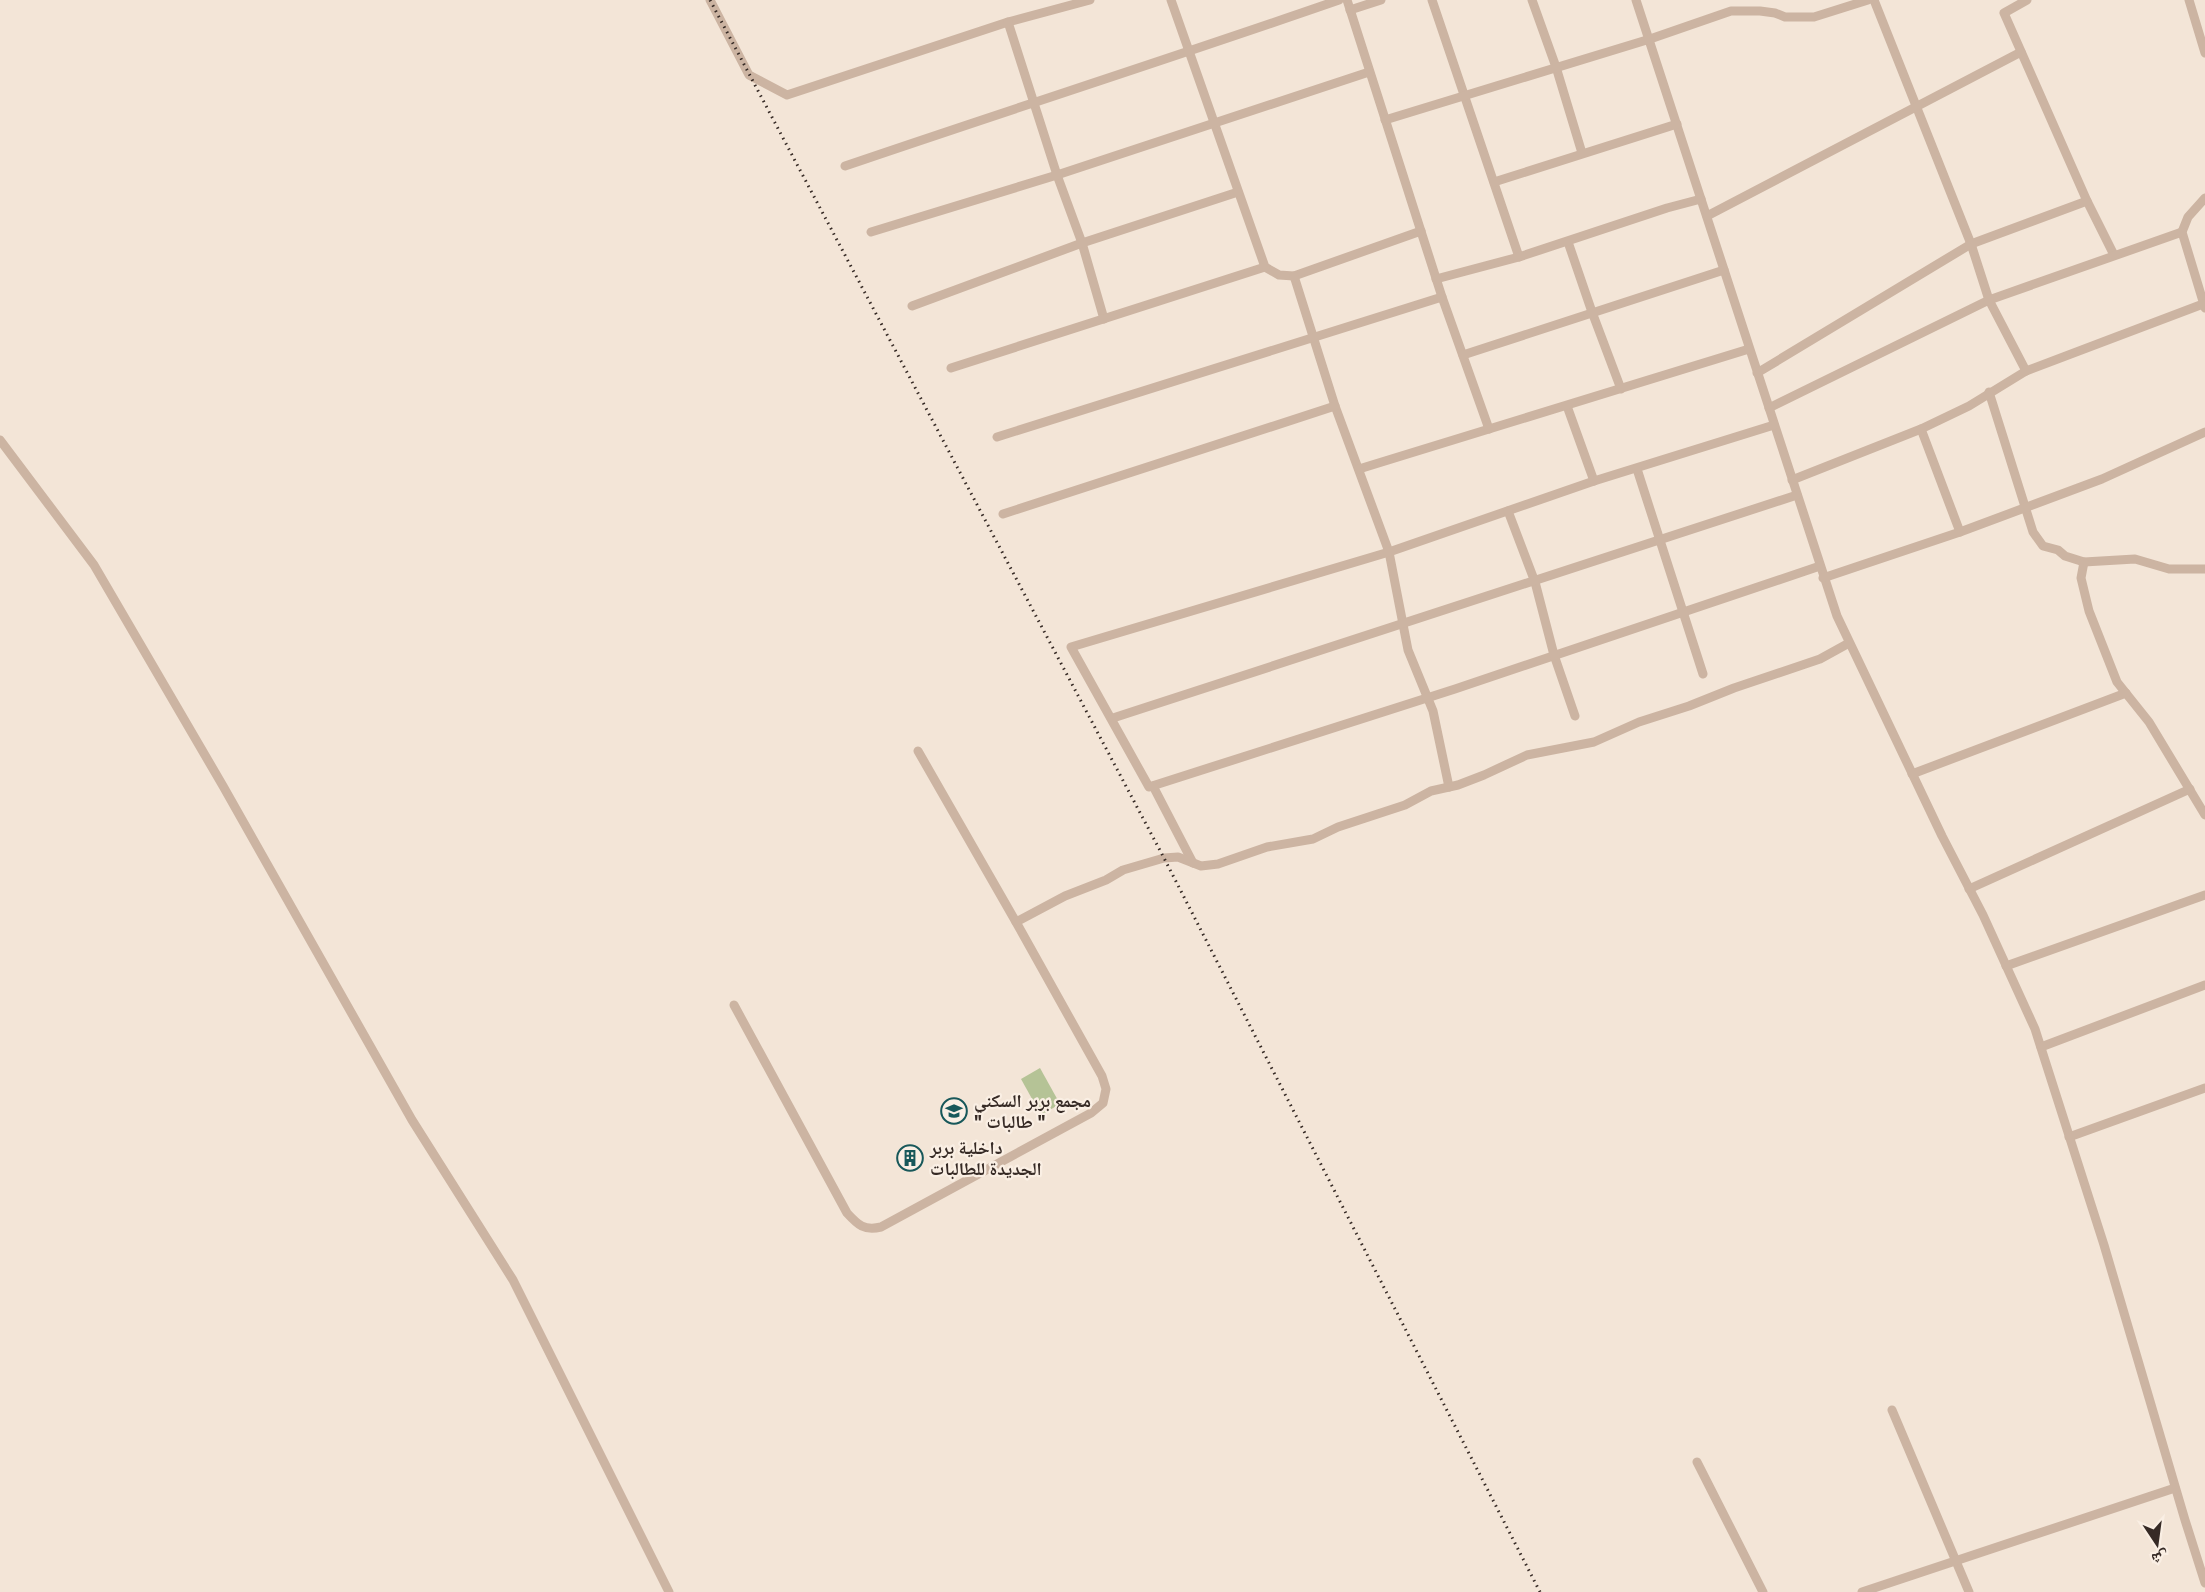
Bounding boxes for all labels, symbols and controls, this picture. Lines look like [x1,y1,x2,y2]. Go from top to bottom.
place label: مجمع بربر السكني " طالبات " [974,1091,1091,1135]
school or university icon: مجمع بربر السكني " طالبات " [939,1096,969,1126]
place label: داخلية بربر الجديدة للطالبات [929,1138,1042,1182]
building icon: داخلية بربر الجديدة للطالبات [895,1143,925,1173]
north arrow [2127,1514,2187,1574]
text: ش [2149,1545,2170,1568]

